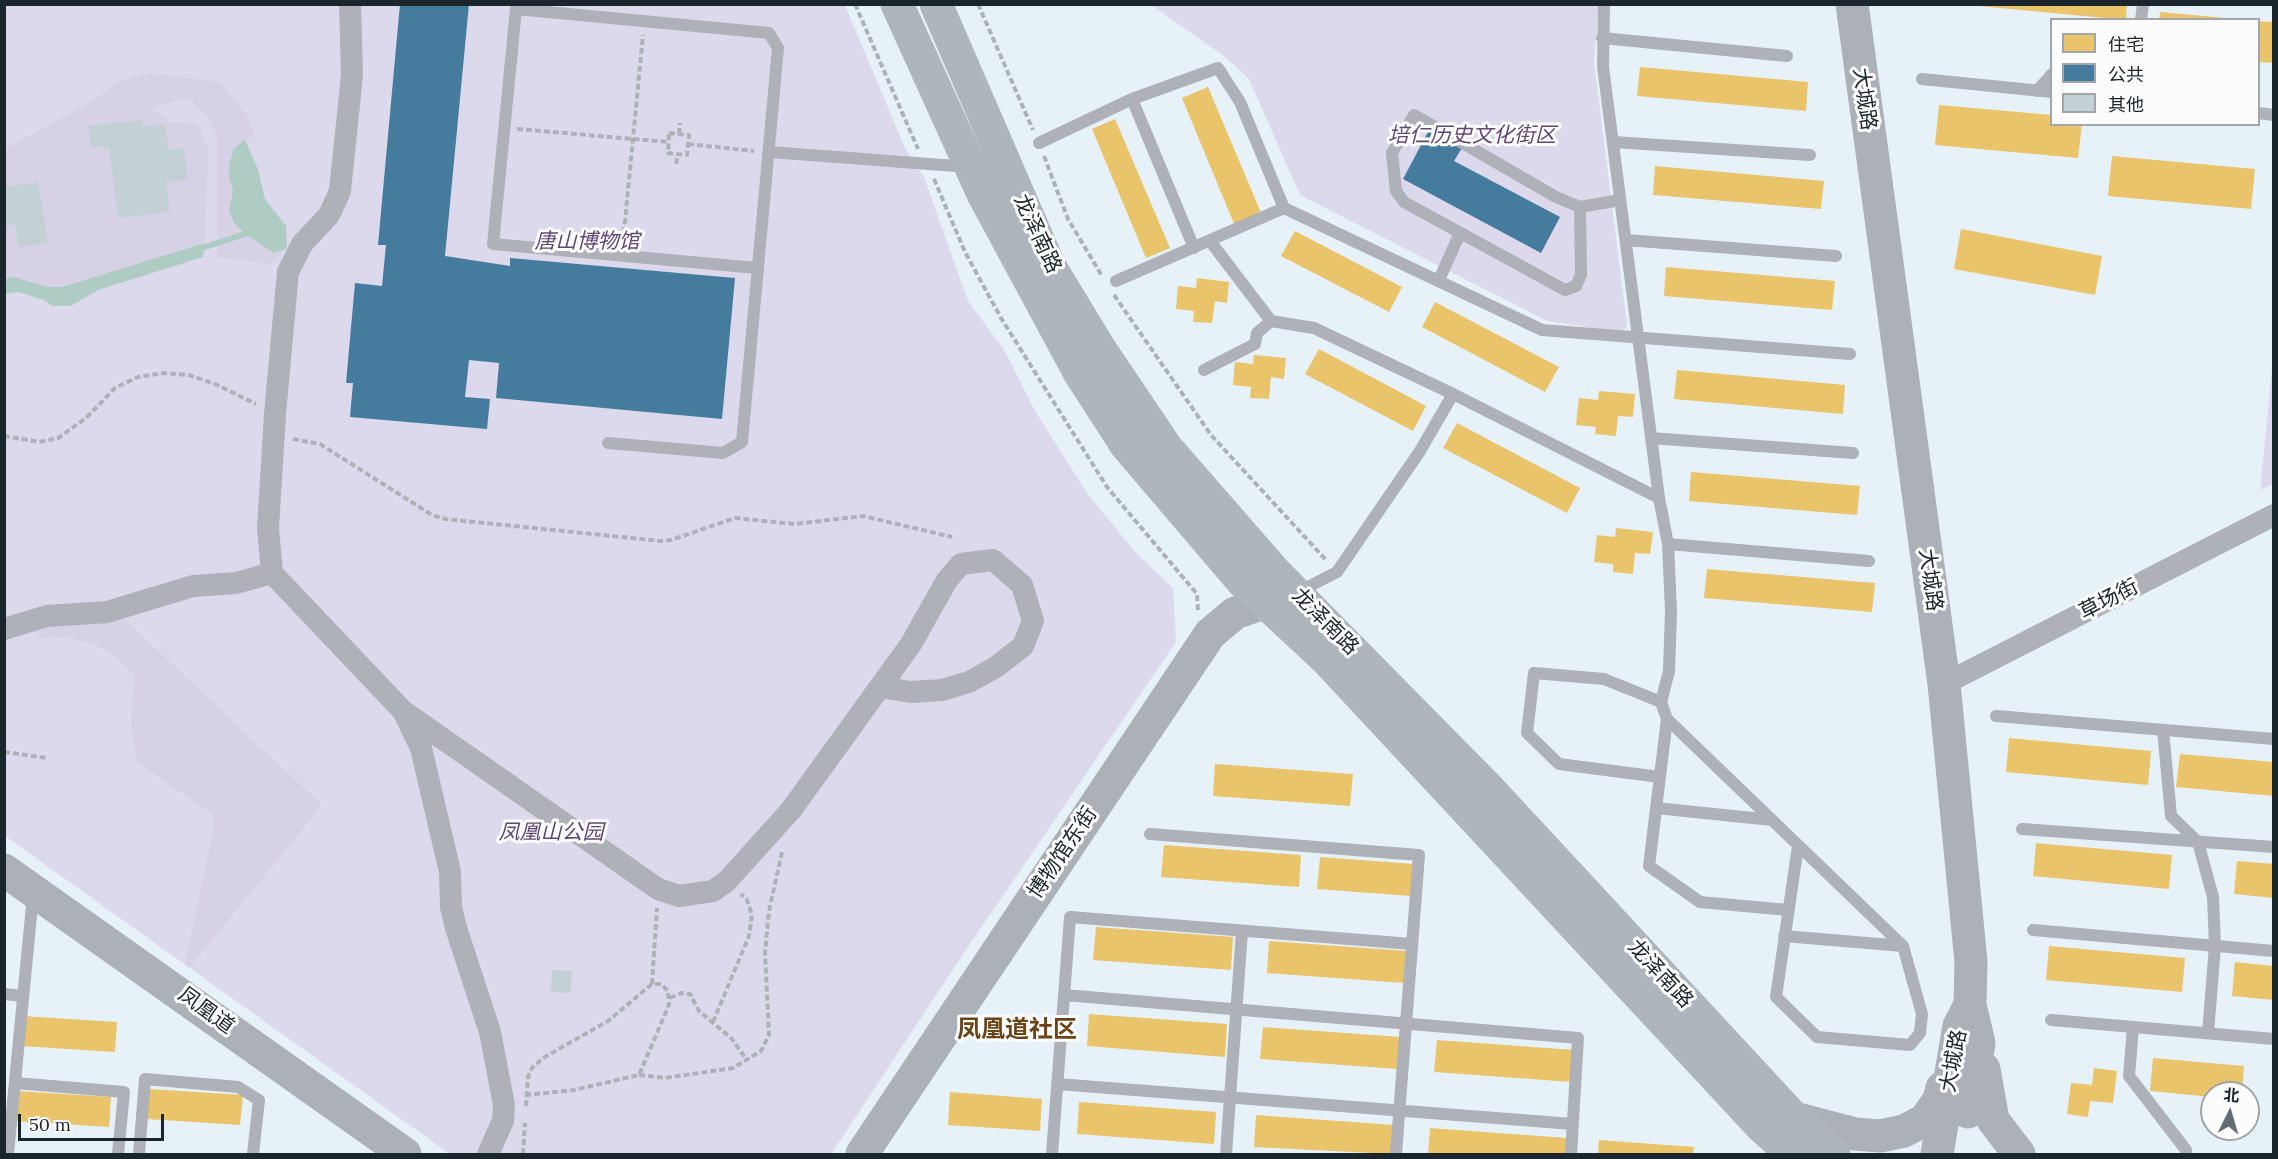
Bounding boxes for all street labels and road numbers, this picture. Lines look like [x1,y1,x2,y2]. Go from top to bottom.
street label: 大城路 [1847,66,1881,132]
street label: 龙泽南路 [1008,191,1066,277]
street label: 大城路 [1913,547,1947,613]
street label: 草场街 [2075,574,2143,626]
street label: 龙泽南路 [1286,583,1364,661]
street label: 博物馆东街 [1023,802,1103,904]
street label: 龙泽南路 [1622,935,1698,1013]
street label: 凤凰道 [173,982,239,1040]
street label: 大城路 [1936,1028,1972,1094]

